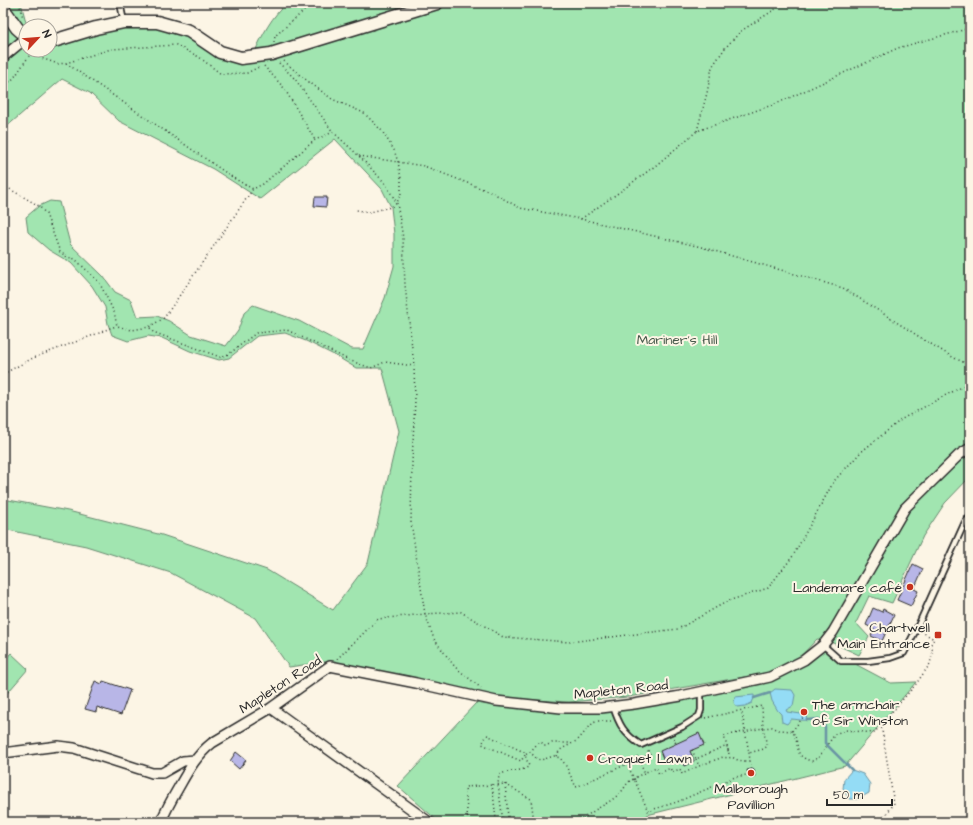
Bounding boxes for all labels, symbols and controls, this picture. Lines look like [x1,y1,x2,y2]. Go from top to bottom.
north arrow [18,18,58,58]
text: N [38,27,55,40]
park label: Mariner's Hill [637,330,717,350]
place label: Landemare café [793,578,902,598]
marker: Landemare café [905,582,915,592]
place label: Chartwell Main Entrance [837,618,930,654]
marker: Chartwell Main Entrance [933,630,943,640]
street label: Mapleton Road [235,651,326,719]
street label: Mapleton Road [573,675,669,705]
place label: The armchair of Sir Winston [812,695,908,731]
marker: The armchair of Sir Winston [799,707,809,717]
place label: Croquet Lawn [598,749,692,769]
marker: Croquet Lawn [585,753,595,763]
marker: Malborough Pavillion [746,768,756,778]
place label: Malborough Pavillion [714,779,788,815]
scale bar [827,781,892,807]
text: 50 m [833,787,864,804]

